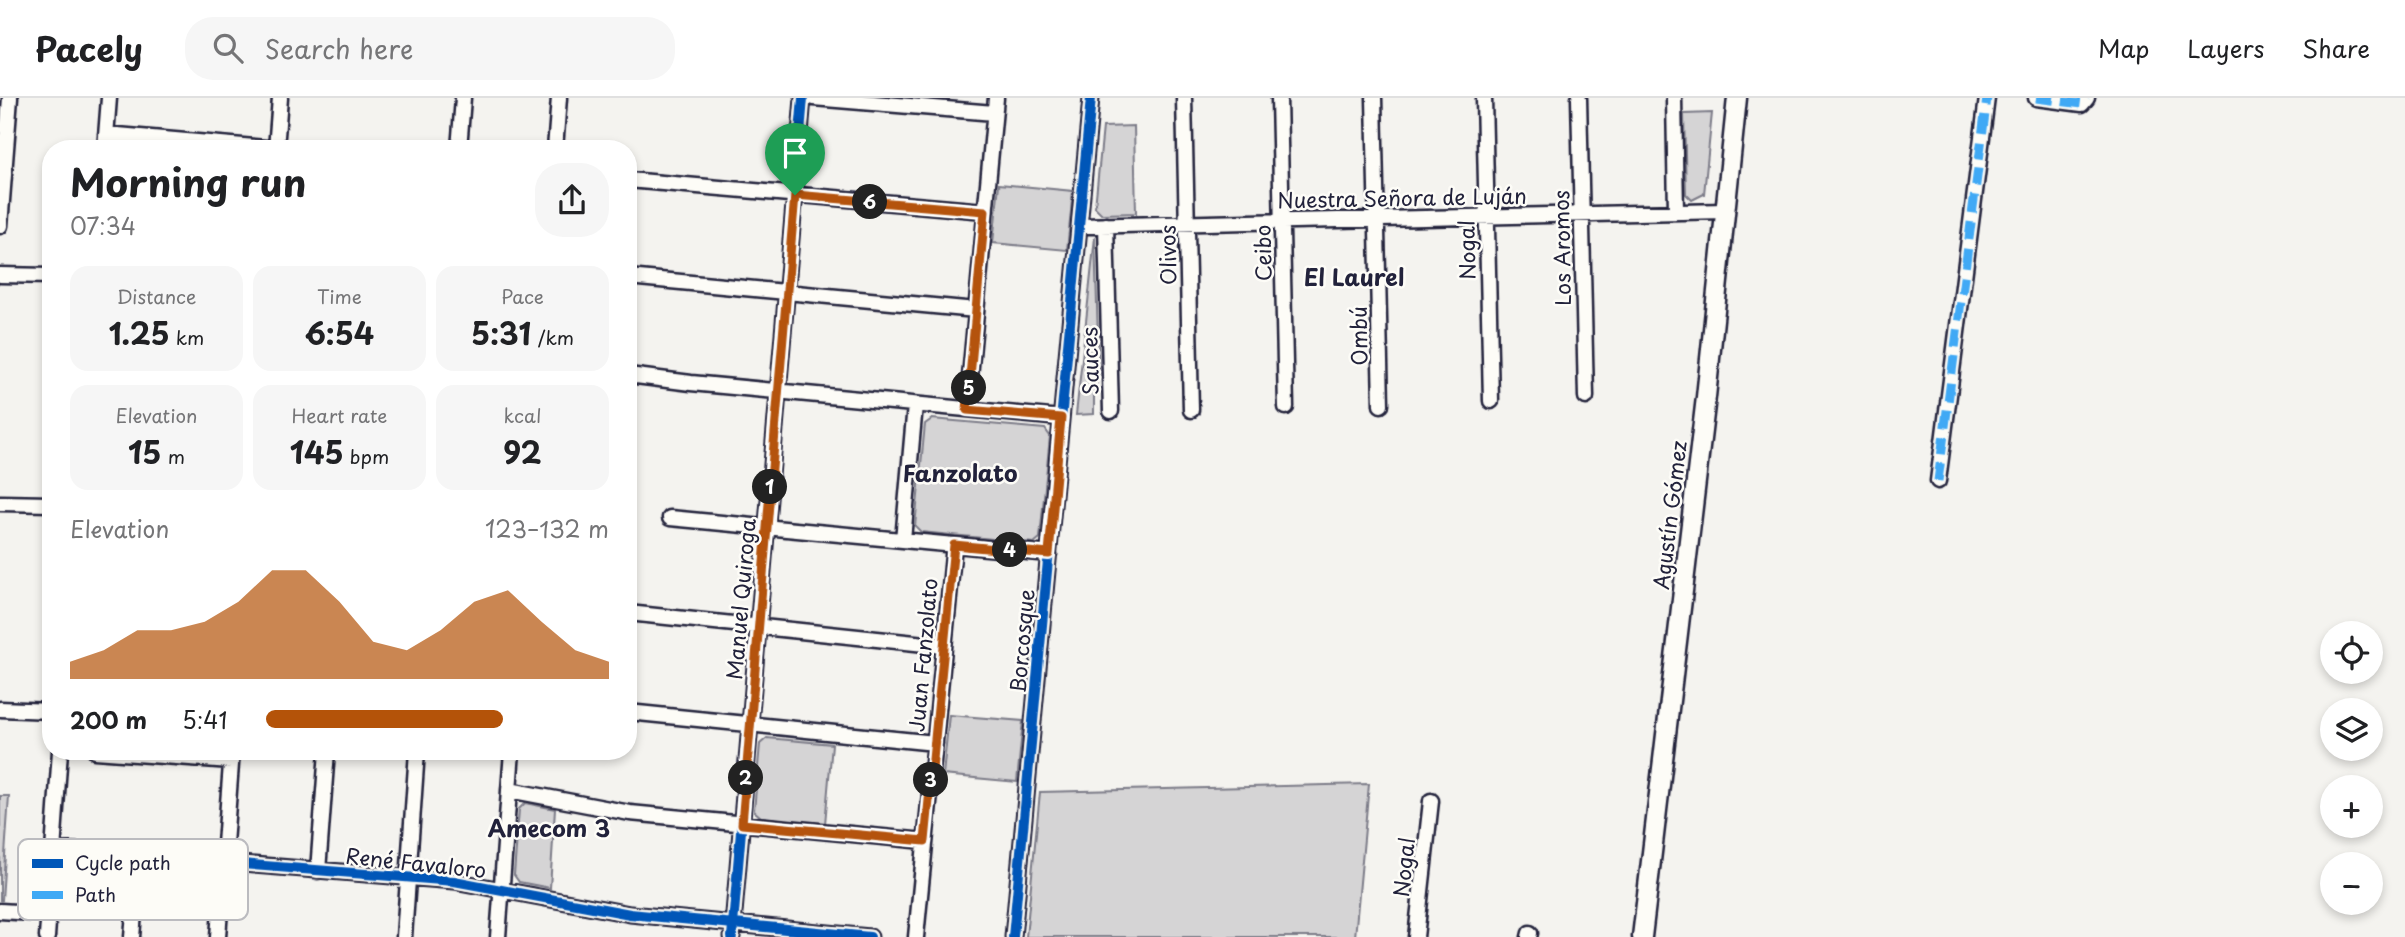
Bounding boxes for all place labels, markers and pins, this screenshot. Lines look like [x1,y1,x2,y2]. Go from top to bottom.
pin [765,123,825,195]
pin: 6 [852,184,888,220]
pin: 5 [951,370,986,406]
pin: 1 [752,470,788,504]
pin: 4 [992,532,1028,568]
pin: 2 [728,760,764,796]
pin: 3 [914,762,948,798]

